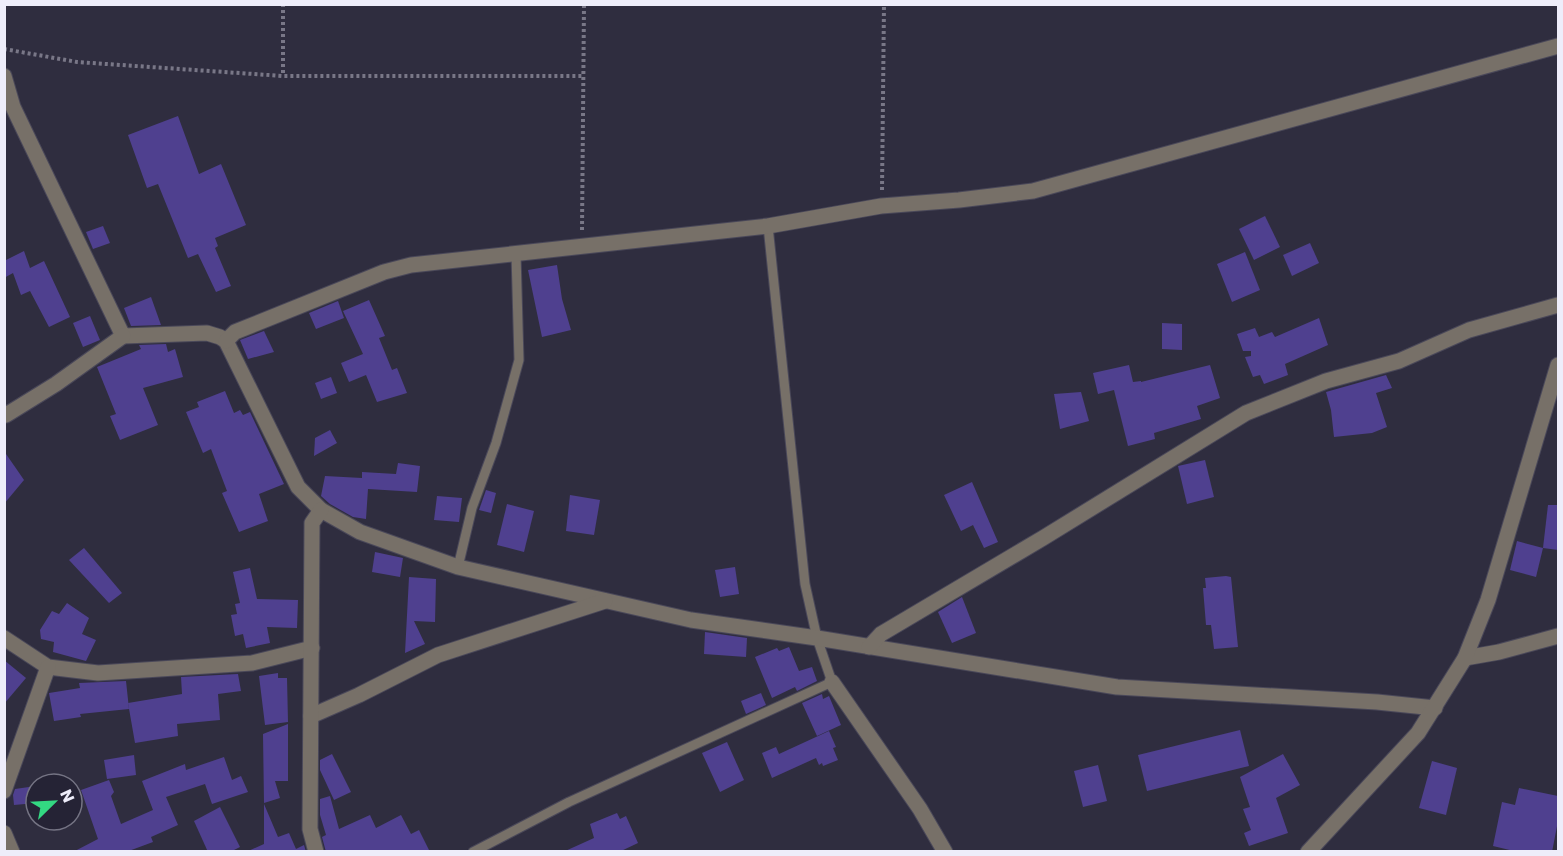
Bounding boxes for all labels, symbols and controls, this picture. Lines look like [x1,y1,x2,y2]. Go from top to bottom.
north arrow [24,772,84,832]
text: N [54,786,80,806]

